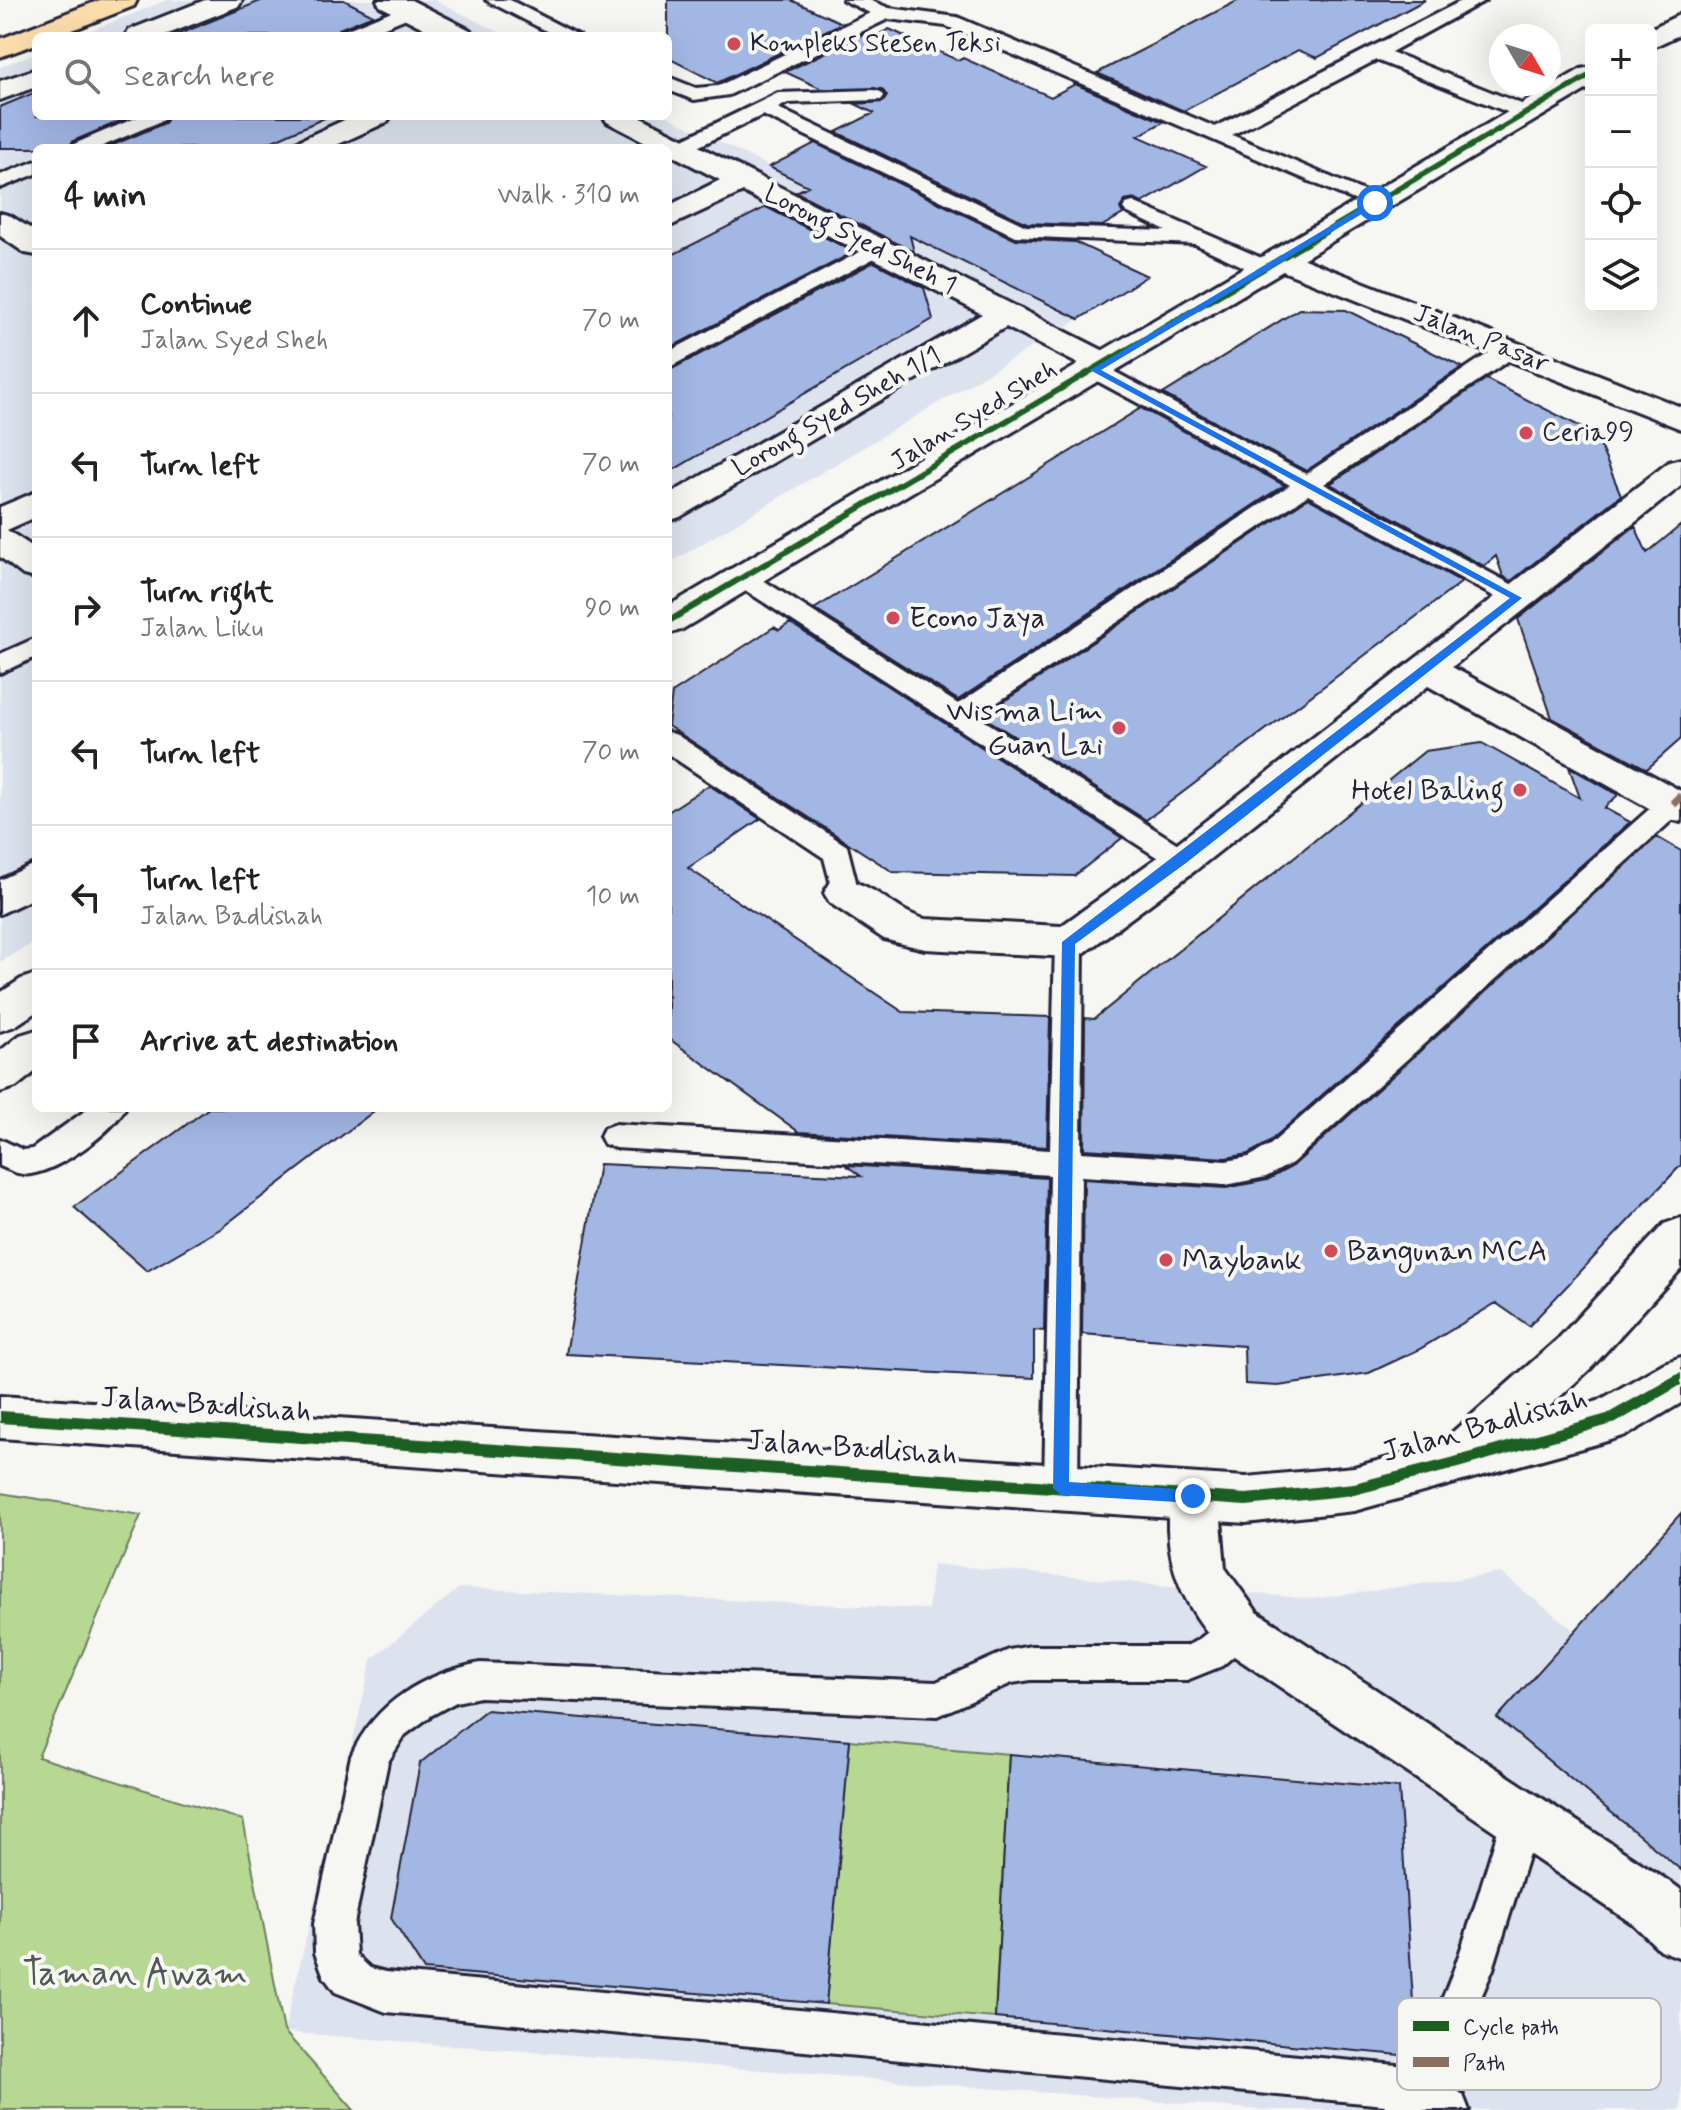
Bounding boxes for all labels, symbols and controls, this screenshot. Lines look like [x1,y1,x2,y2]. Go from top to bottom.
north arrow [1489,24,1561,96]
map controls [1585,24,1657,312]
button: + [1585,24,1657,96]
place label: Kompleks Stesen Teksi [750,27,1001,61]
search box [32,32,672,120]
marker: Kompleks Stesen Teksi [725,35,743,53]
icon: search [60,54,104,98]
text: Search here [124,57,275,96]
button: − [1585,96,1657,168]
button: locate [1585,168,1657,240]
text: 4 min [64,174,147,219]
street label: Lorong Syed Sheh 1 [757,177,962,306]
text: Walk · 310 m [498,179,640,213]
route start [1357,185,1393,221]
button: layers [1585,240,1657,312]
text: Continue [140,285,252,324]
street label: Jalan Pasar [1408,296,1554,382]
icon: ahead [64,299,108,343]
text: 70 m [582,304,640,338]
text: Jalan Syed Sheh [140,324,328,358]
street label: Lorong Syed Sheh 1/1 [727,339,949,488]
street label: Jalan Syed Sheh [885,353,1063,479]
place label: Ceria99 [1542,416,1634,450]
marker: Ceria99 [1517,424,1535,442]
icon: left [64,443,108,487]
text: Turn left [140,446,260,485]
text: 70 m [582,448,640,482]
text: Turn right [140,573,273,612]
icon: right [64,587,108,631]
text: 90 m [585,592,640,626]
place label: Econo Jaya [909,599,1045,638]
marker: Econo Jaya [884,609,902,627]
text: Jalan Liku [140,612,263,646]
place label: Wisma Lim Guan Lai [946,692,1103,765]
marker: Wisma Lim Guan Lai [1110,719,1128,737]
icon: left [64,731,108,775]
text: Turn left [140,734,260,773]
text: 70 m [582,736,640,770]
place label: Hotel Baling [1351,771,1504,813]
marker: Hotel Baling [1511,781,1529,799]
text: Turn left [140,861,260,900]
icon: left [64,875,108,919]
text: 10 m [586,880,640,914]
text: Jalan Badlishah [140,900,323,934]
icon: arrive [64,1019,108,1063]
text: Arrive at destination [140,1022,398,1061]
place label: Bangunan MCA [1347,1232,1547,1273]
place label: Maybank [1182,1241,1302,1280]
marker: Bangunan MCA [1322,1242,1340,1260]
marker: Maybank [1157,1251,1175,1269]
street label: Jalan Badlishah [99,1378,313,1432]
street label: Jalan Badlishah [1378,1380,1592,1472]
street label: Jalan Badlishah [745,1421,959,1475]
route end [1175,1478,1211,1514]
park label: Taman Awam [22,1951,248,1998]
legend [1397,1998,1661,2090]
text: Cycle path [1463,2014,1559,2042]
text: Path [1463,2050,1505,2078]

